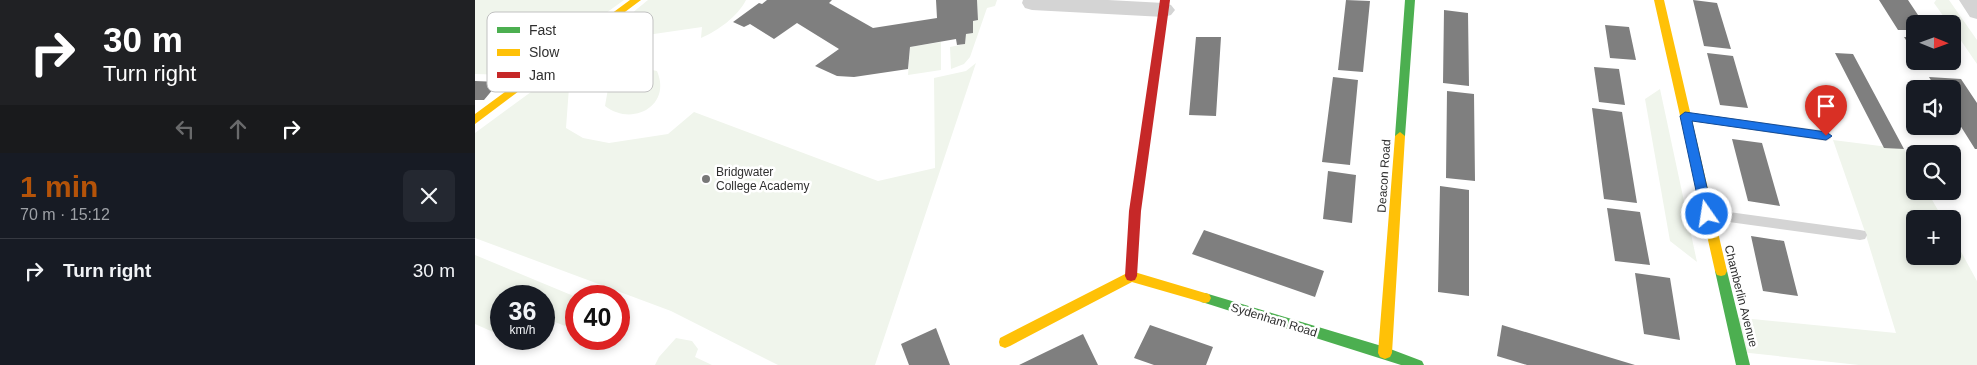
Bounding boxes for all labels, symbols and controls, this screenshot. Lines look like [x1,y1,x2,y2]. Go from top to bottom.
legend [487,12,653,92]
north arrow [1906,15,1961,70]
map controls [1906,15,1961,265]
icon: right [20,20,85,85]
text: 30 m [103,20,183,59]
text: Fast [529,22,556,38]
text: Slow [529,44,560,60]
text: Turn right [103,61,196,86]
text: Jam [529,67,555,83]
button: sound [1906,80,1961,135]
pin [1805,85,1847,136]
icon: arrive [1812,92,1840,120]
icon: left [171,115,199,143]
icon: ahead [224,115,252,143]
icon: right [277,115,305,143]
street label: Deacon Road [1374,139,1394,213]
button: search [1906,145,1961,200]
place label: Bridgwater College Academy [716,165,809,193]
text: 1 min [20,170,98,203]
button: close [403,170,455,222]
marker: Bridgwater College Academy [700,173,712,185]
position arrow [1680,187,1732,239]
text: 70 m · 15:12 [20,206,110,223]
button: + [1906,210,1961,265]
street label: Chamberlin Avenue [1722,244,1761,349]
icon: right [20,257,48,285]
text: Turn right [63,260,151,281]
text: 30 m [413,260,455,281]
speed limit sign: 40 [565,285,630,350]
text: 36 [509,297,536,325]
street label: Sydenham Road [1229,300,1319,340]
text: km/h [509,323,536,337]

